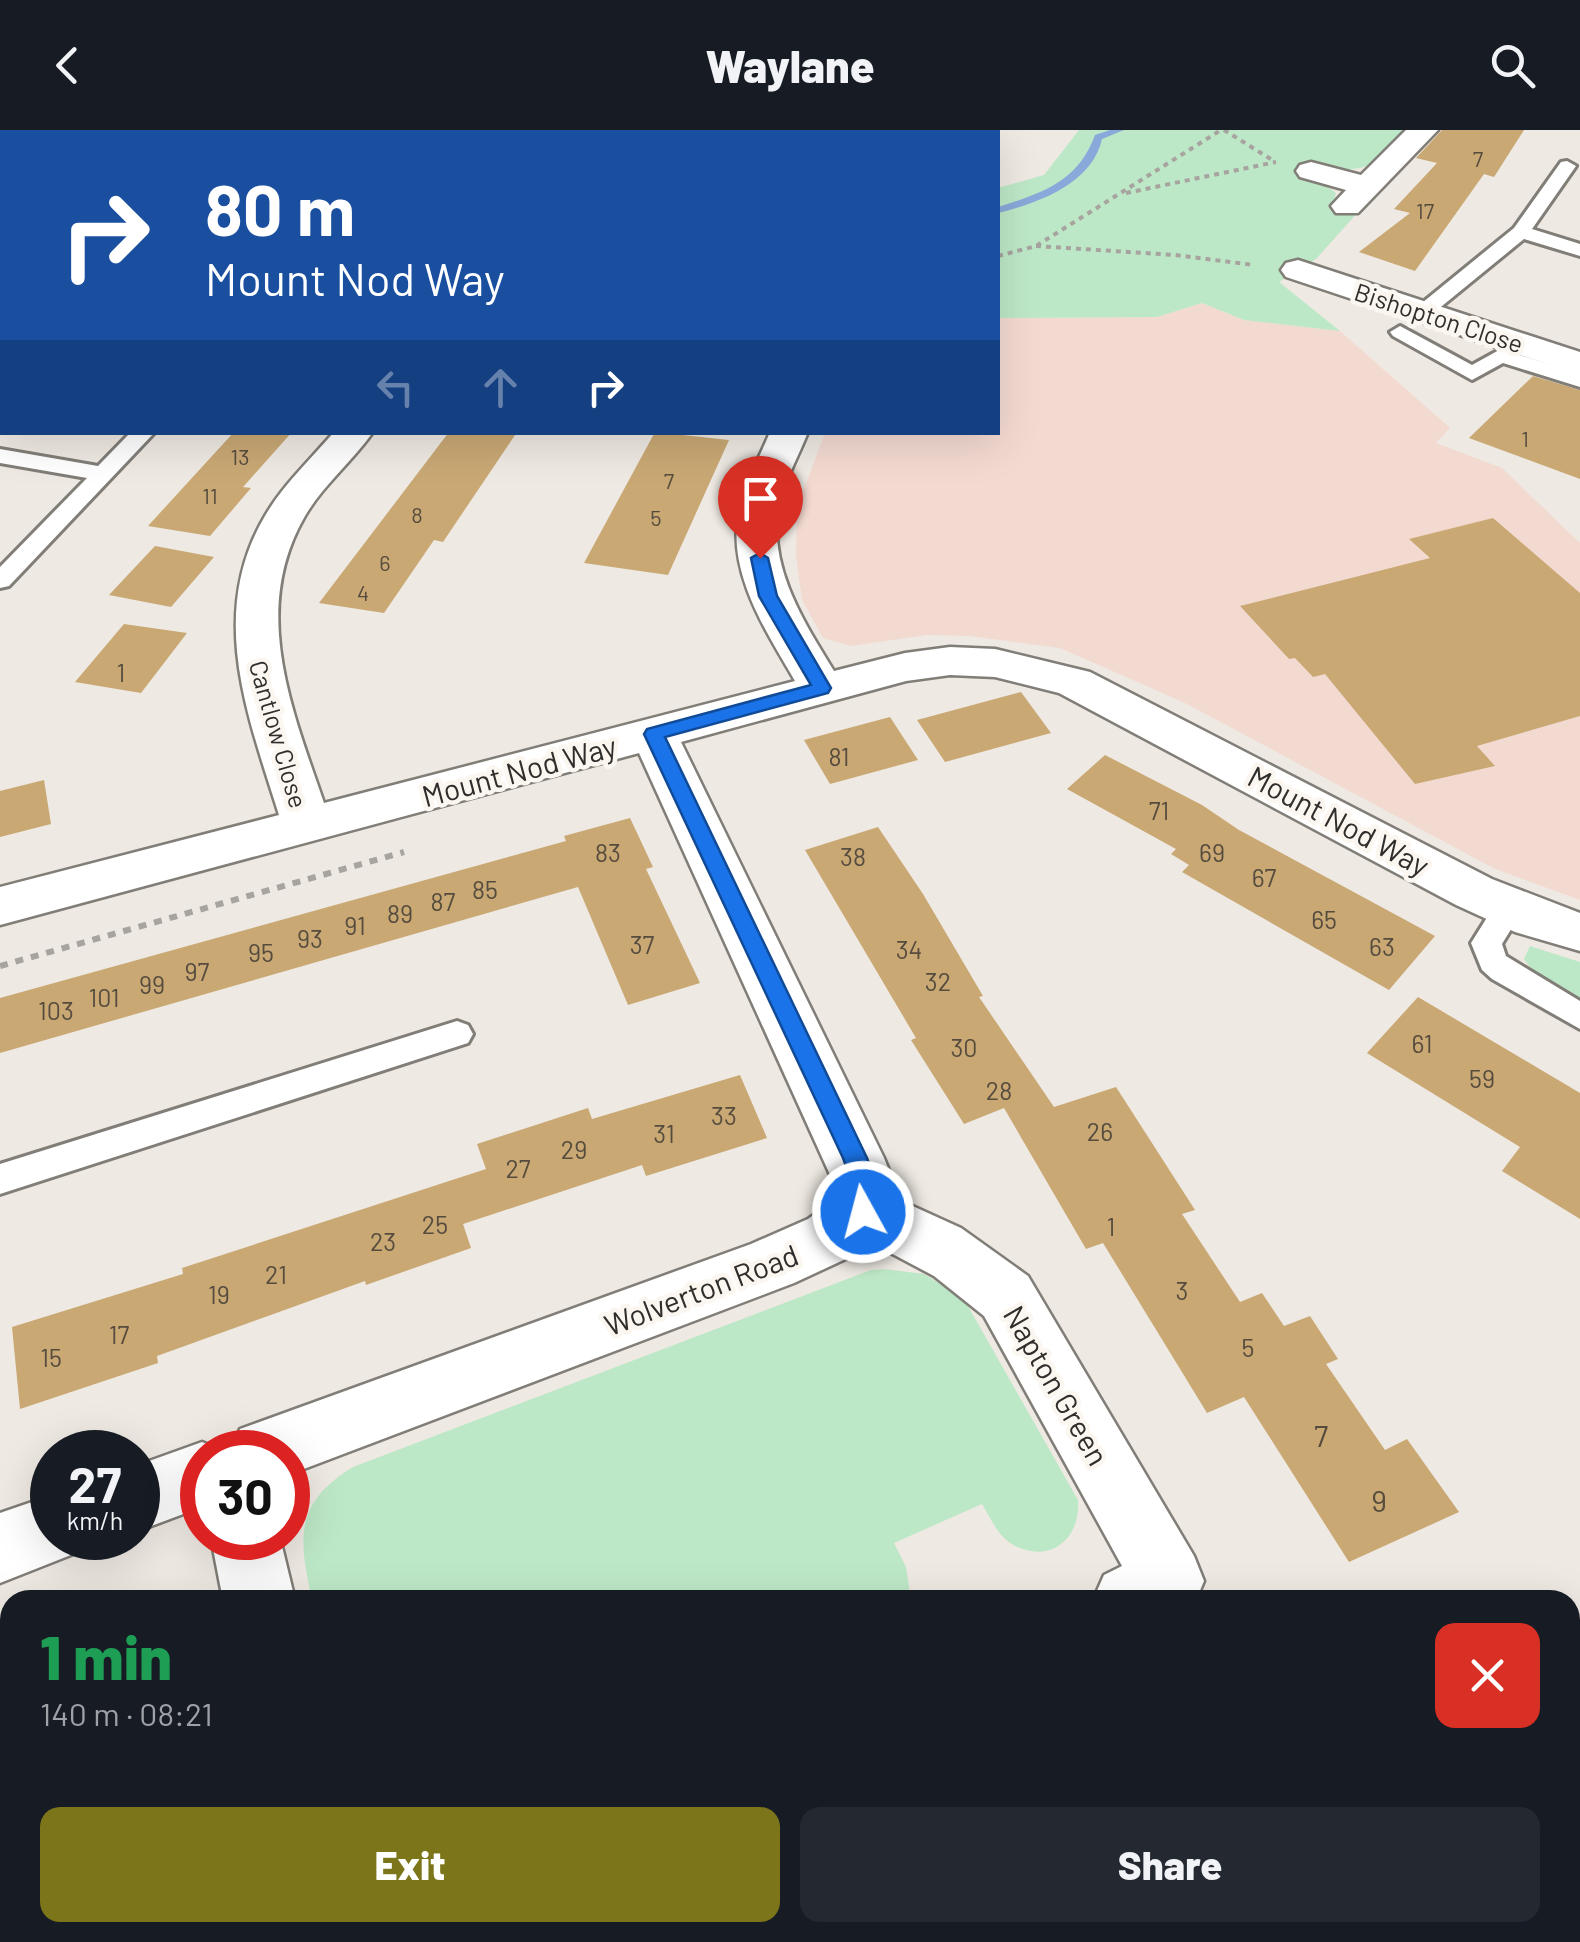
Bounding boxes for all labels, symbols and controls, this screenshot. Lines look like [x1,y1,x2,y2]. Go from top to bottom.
icon: back [40,38,95,93]
text: Waylane [705,38,875,92]
icon: search [1485,38,1540,93]
house number: 7 [1473,145,1483,171]
text: 80 m [205,166,355,250]
icon: right [40,170,170,300]
house number: 17 [1416,197,1434,223]
text: Mount Nod Way [205,251,505,305]
street label: Bishopton Close [1351,276,1527,358]
icon: left [368,360,423,415]
icon: ahead [473,360,528,415]
icon: right [578,360,633,415]
house number: 1 [1521,425,1529,451]
house number: 13 [230,443,250,469]
pin [718,456,803,559]
house number: 7 [664,467,674,493]
icon: arrive [733,471,788,526]
house number: 11 [202,482,218,508]
house number: 8 [411,501,423,527]
house number: 5 [650,504,662,530]
house number: 6 [379,549,391,575]
house number: 4 [357,579,369,605]
house number: 1 [117,657,125,687]
street label: Cantlow Close [244,657,314,811]
street label: Mount Nod Way [418,727,620,813]
house number: 81 [828,741,850,771]
street label: Mount Nod Way [1242,757,1436,883]
house number: 71 [1149,795,1169,825]
house number: 83 [595,837,621,867]
house number: 69 [1199,837,1225,867]
house number: 38 [840,841,866,871]
house number: 67 [1252,862,1277,892]
house number: 85 [472,874,498,904]
house number: 87 [431,886,456,916]
house number: 89 [387,898,413,928]
house number: 65 [1311,904,1337,934]
house number: 91 [344,910,366,940]
house number: 93 [297,923,323,953]
house number: 37 [630,929,655,959]
house number: 63 [1369,931,1395,961]
house number: 34 [896,934,922,964]
house number: 95 [248,937,274,967]
house number: 97 [185,956,210,986]
house number: 32 [925,966,951,996]
house number: 99 [139,969,165,999]
house number: 101 [89,982,119,1012]
house number: 103 [38,995,74,1025]
house number: 61 [1411,1028,1433,1058]
house number: 30 [950,1032,978,1062]
house number: 59 [1469,1063,1495,1093]
house number: 28 [986,1075,1012,1105]
house number: 33 [711,1100,737,1130]
house number: 26 [1087,1116,1113,1146]
house number: 31 [653,1118,675,1148]
house number: 29 [561,1134,587,1164]
house number: 27 [505,1153,531,1183]
position arrow [811,1160,915,1264]
house number: 25 [422,1209,448,1239]
house number: 1 [1107,1211,1115,1241]
house number: 23 [370,1226,396,1256]
street label: Wolverton Road [599,1236,803,1342]
house number: 21 [265,1259,287,1289]
house number: 3 [1176,1275,1188,1305]
house number: 19 [208,1279,230,1309]
street label: Napton Green [997,1299,1117,1471]
house number: 17 [109,1319,129,1349]
house number: 5 [1242,1332,1254,1362]
house number: 15 [40,1342,62,1372]
house number: 7 [1314,1417,1328,1453]
speed limit sign: 30 [180,1430,310,1560]
text: 27 [69,1453,121,1513]
house number: 9 [1371,1482,1387,1518]
text: km/h [67,1505,123,1535]
text: 1 min [40,1620,172,1692]
button: close [1435,1623,1540,1728]
text: 140 m · 08:21 [40,1694,213,1732]
button: Exit [40,1807,780,1922]
button: Share [800,1807,1540,1922]

